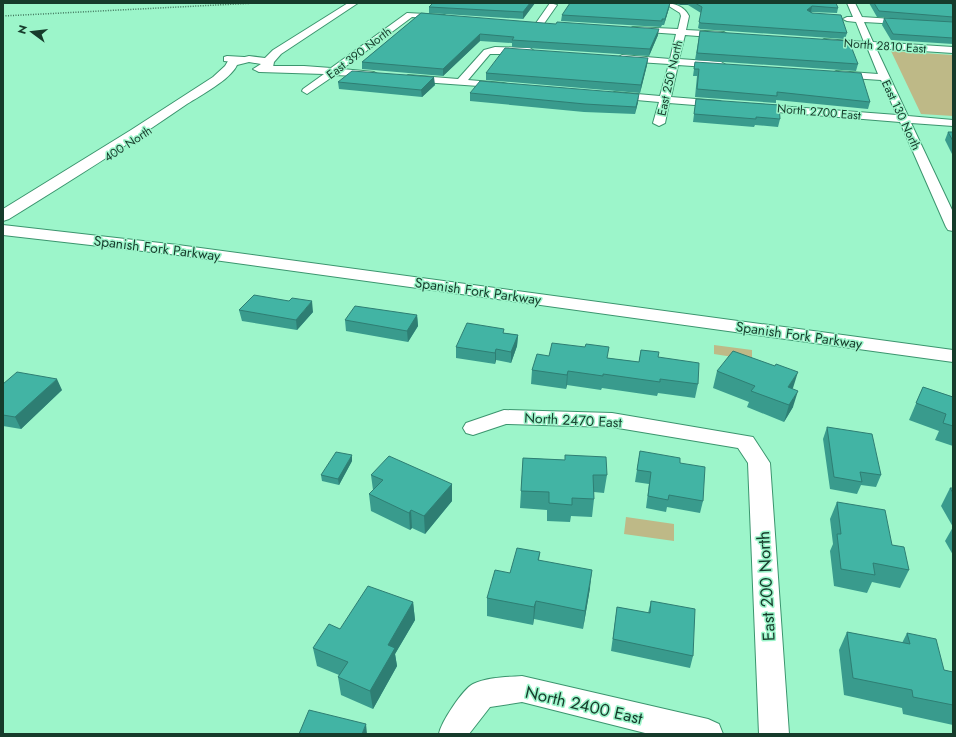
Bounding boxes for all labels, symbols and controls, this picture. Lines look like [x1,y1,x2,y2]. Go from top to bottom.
north arrow [12,12,52,52]
text: N [13,23,31,36]
street label: East 390 North [323,23,395,83]
street label: North 2810 East [843,34,927,58]
street label: East 250 North [653,38,687,118]
street label: East 130 North [877,77,925,153]
street label: North 2700 East [776,99,862,125]
street label: 400 North [100,122,156,166]
street label: Spanish Fork Parkway [93,230,222,266]
street label: Spanish Fork Parkway [413,272,543,310]
street label: Spanish Fork Parkway [734,316,864,354]
street label: North 2470 East [524,407,623,433]
street label: East 200 North [751,530,781,642]
street label: North 2400 East [523,680,645,730]

